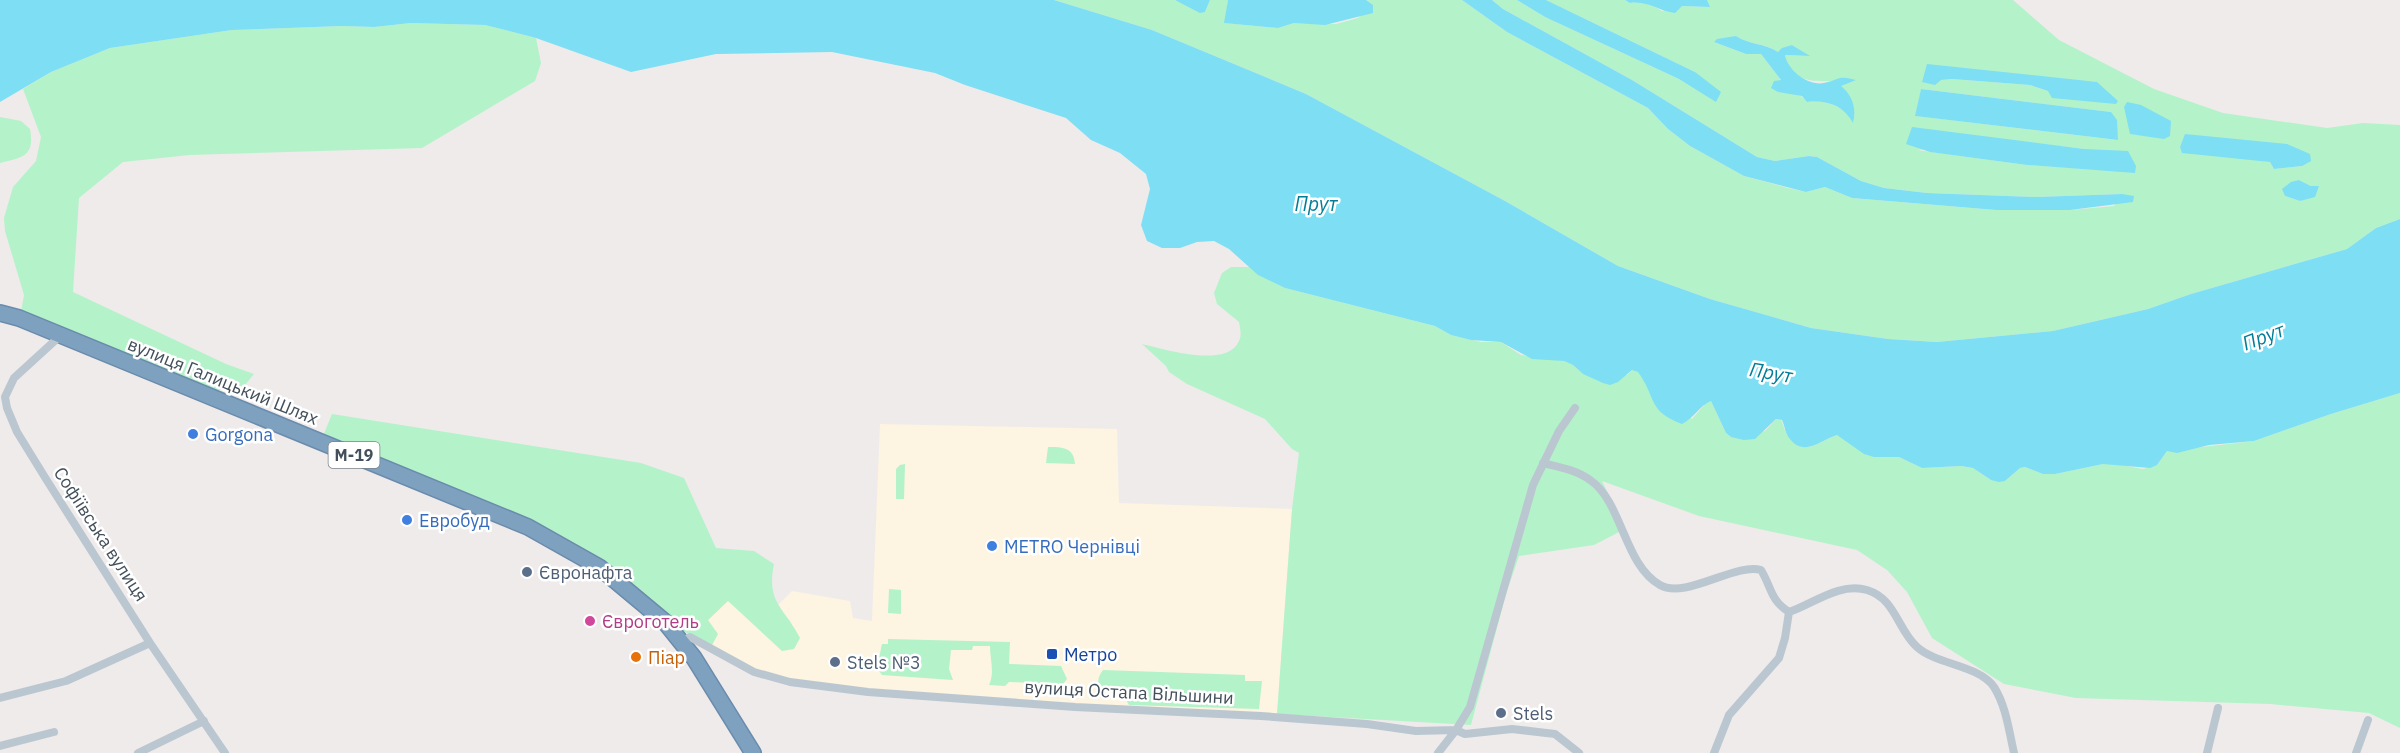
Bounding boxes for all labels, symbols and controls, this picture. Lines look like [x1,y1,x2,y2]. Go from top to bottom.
water label: Прут [1294,190,1339,217]
water label: Прут [2238,315,2289,356]
street label: вулиця Галицький Шлях [124,332,322,430]
water label: Прут [1747,355,1796,389]
place label: Gorgona [205,423,273,446]
marker: Gorgona [186,427,200,441]
road number: М-19 [328,442,380,468]
street label: Софіївська вулиця [49,462,153,606]
place label: Евробуд [419,509,490,532]
marker: Евробуд [400,513,414,527]
place label: METRO Чернівці [1004,535,1140,558]
marker: METRO Чернівці [985,539,999,553]
place label: Євронафта [539,561,633,584]
marker: Євронафта [520,565,534,579]
place label: Євроготель [602,610,699,633]
marker: Євроготель [583,614,597,628]
place label: Метро [1064,643,1117,666]
place label: Піар [648,646,685,669]
marker: Метро [1045,647,1059,661]
marker: Піар [629,650,643,664]
place label: Stels №3 [847,651,921,674]
marker: Stels №3 [828,655,842,669]
street label: вулиця Остапа Вільшини [1024,675,1234,709]
place label: Stels [1513,702,1553,725]
marker: Stels [1494,706,1508,720]

